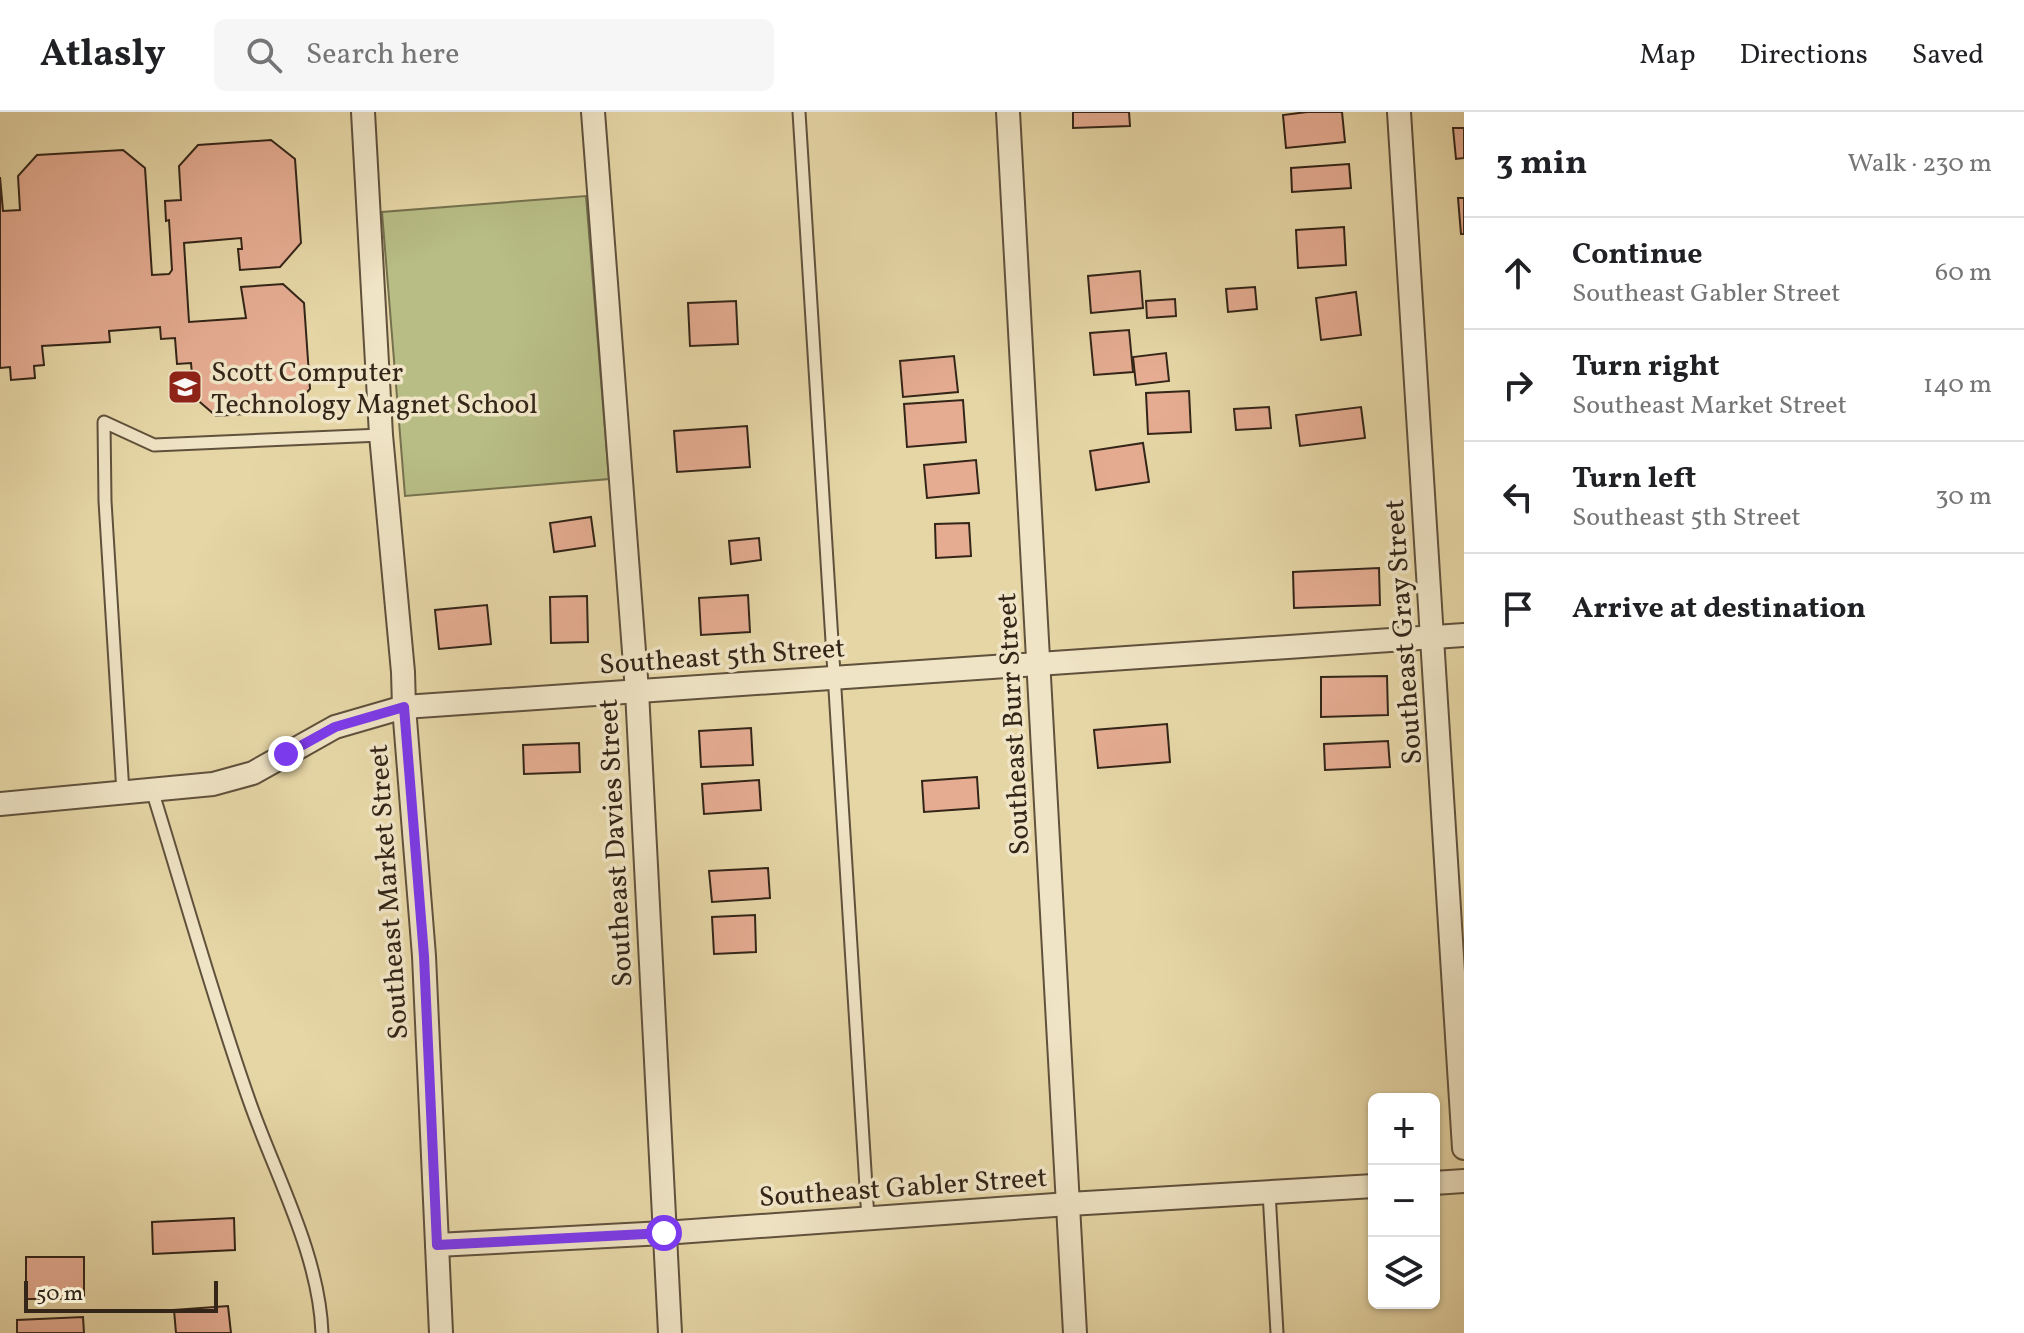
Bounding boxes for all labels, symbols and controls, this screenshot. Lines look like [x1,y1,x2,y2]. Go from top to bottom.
search box [214,19,774,91]
text: Atlasly [40,29,166,82]
icon: search [242,33,286,77]
text: Search here [306,34,459,76]
text: Map [1640,36,1696,75]
text: Directions [1740,36,1868,75]
text: Saved [1912,36,1984,75]
text: 3 min [1496,141,1587,188]
text: Walk · 230 m [1848,146,1992,182]
text: Continue [1572,234,1703,276]
icon: ahead [1496,251,1540,295]
text: 60 m [1935,255,1992,291]
text: Southeast Gabler Street [1572,276,1840,312]
text: Turn right [1572,346,1720,388]
place label: Scott Computer Technology Magnet School [211,354,538,425]
icon: right [1496,363,1540,407]
text: 140 m [1923,367,1992,403]
school or university icon: Scott Computer Technology Magnet School [166,368,204,406]
text: Southeast Market Street [1572,388,1847,424]
text: Turn left [1572,458,1696,500]
icon: left [1496,475,1540,519]
text: 30 m [1935,479,1992,515]
street label: Southeast Gray Street [1376,498,1433,766]
text: Southeast 5th Street [1572,500,1801,536]
icon: arrive [1496,587,1540,631]
text: Arrive at destination [1572,588,1866,630]
street label: Southeast Burr Street [988,592,1041,856]
street label: Southeast 5th Street [598,629,846,686]
street label: Southeast Davies Street [589,698,644,988]
route end [268,736,304,772]
street label: Southeast Market Street [360,743,419,1041]
map controls [1368,1093,1440,1309]
button: + [1368,1093,1440,1165]
street label: Southeast Gabler Street [758,1159,1049,1218]
button: − [1368,1165,1440,1237]
route start [646,1215,682,1251]
button: layers [1368,1237,1440,1309]
scale bar [24,1277,218,1313]
text: 50 m [36,1279,83,1310]

